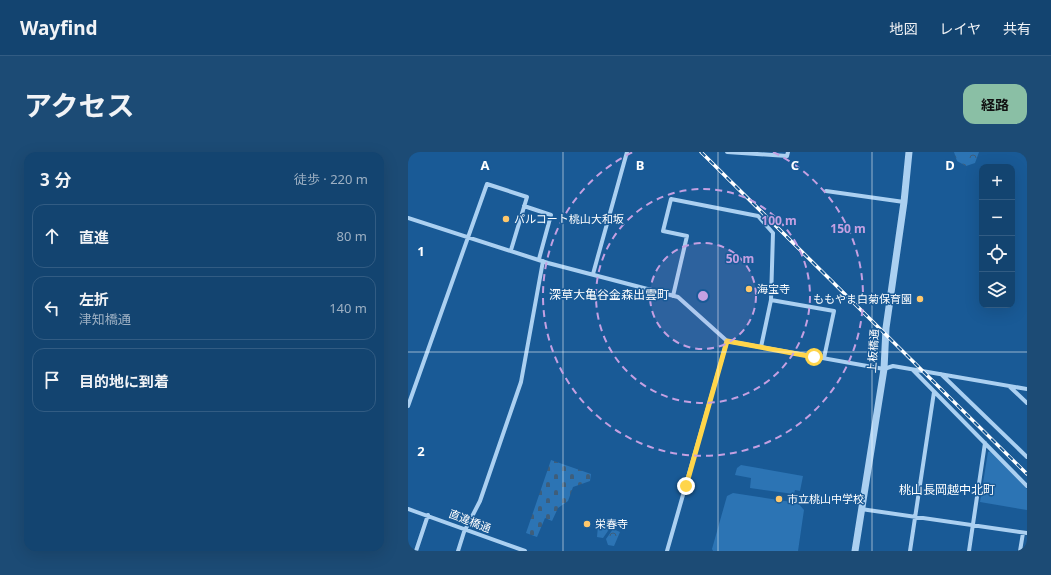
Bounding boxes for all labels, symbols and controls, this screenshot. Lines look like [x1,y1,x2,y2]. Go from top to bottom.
text: Wayfind [20,15,98,41]
text: 地図 [889,19,917,38]
text: レイヤ [939,19,981,38]
text: 共有 [1003,19,1031,38]
button: 経路 [963,84,1027,124]
text: アクセス [24,86,135,124]
text: A [481,156,490,174]
text: B [636,156,644,174]
text: C [791,156,799,174]
text: D [945,156,955,174]
map controls [979,164,1015,308]
button: + [979,164,1015,200]
text: 3 分 [40,168,71,191]
text: 徒歩 · 220 m [294,170,368,188]
button: − [979,200,1015,236]
place label: パルコート桃山大和坂 [514,211,624,226]
text: 100 m [761,212,797,229]
marker: パルコート桃山大和坂 [501,214,511,224]
text: 150 m [830,220,866,237]
icon: ahead [41,225,63,247]
text: 直進 [79,227,109,247]
text: 80 m [337,227,367,245]
button: locate [979,236,1015,272]
text: 1 [417,242,425,260]
text: 50 m [726,250,754,267]
button: layers [979,272,1015,308]
place label: 海宝寺 [757,281,790,296]
marker: 海宝寺 [744,284,754,294]
district label: 深草大亀谷金森出雲町 [549,286,669,303]
text: 左折 [79,289,109,309]
centre of rings [696,289,710,303]
place label: ももやま白菊保育園 [813,291,912,306]
marker: ももやま白菊保育園 [915,294,925,304]
icon: left [41,297,63,319]
text: 140 m [329,299,367,317]
text: 津知橋通 [79,310,131,328]
street label: 上板橋通 [863,328,882,373]
route start [805,348,823,366]
icon: arrive [41,369,63,391]
text: 目的地に到着 [79,371,169,391]
text: 2 [417,442,425,460]
route end [677,477,695,495]
district label: 桃山長岡越中北町 [899,481,995,498]
place label: 市立桃山中学校 [787,491,864,506]
marker: 市立桃山中学校 [774,494,784,504]
street label: 直違橋通 [447,506,493,535]
place label: 栄春寺 [595,516,628,531]
marker: 栄春寺 [582,519,592,529]

